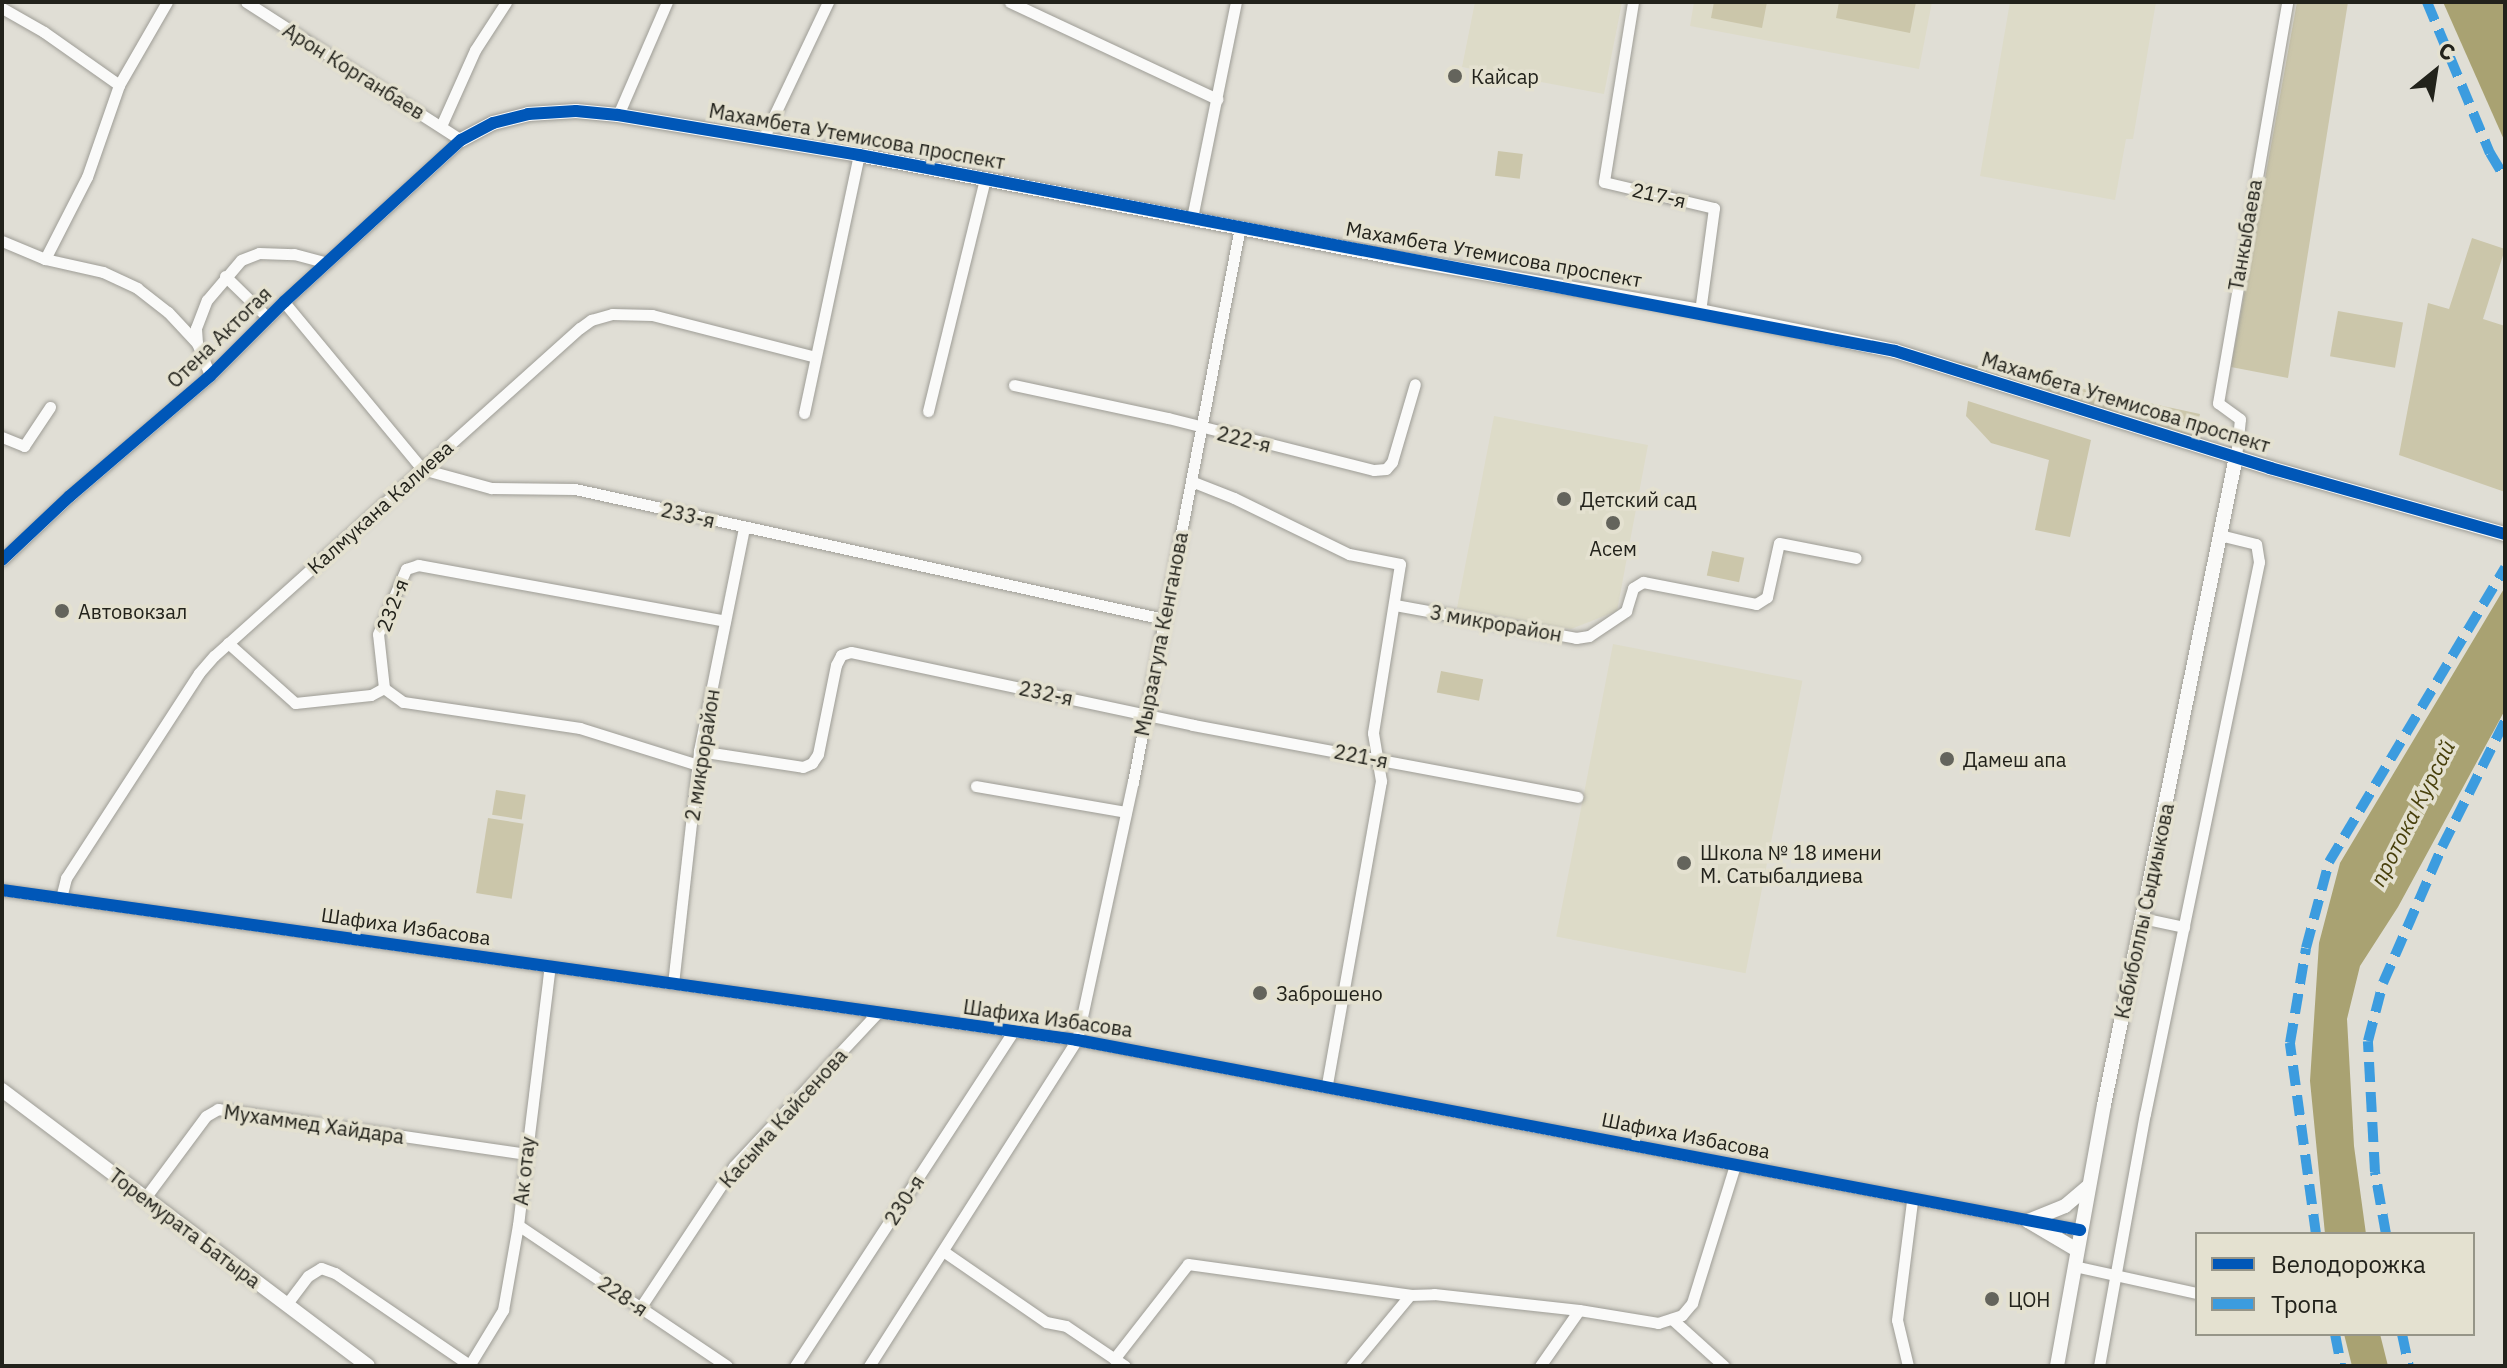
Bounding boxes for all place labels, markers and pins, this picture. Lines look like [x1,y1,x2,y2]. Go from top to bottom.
place label: Кайсар [1471,64,1539,88]
marker: Кайсар [1446,67,1464,85]
place label: Детский сад [1580,487,1697,511]
marker: Детский сад [1555,490,1573,508]
marker: Асем [1604,514,1622,532]
place label: Асем [1589,536,1637,560]
place label: Автовокзал [78,599,187,623]
marker: Автовокзал [53,602,71,620]
place label: Дамеш апа [1963,747,2066,771]
marker: Дамеш апа [1938,750,1956,768]
place label: Школа № 18 имени М. Сатыбалдиева [1700,840,1882,887]
marker: Школа № 18 имени М. Сатыбалдиева [1675,854,1693,872]
place label: Заброшено [1276,981,1383,1005]
marker: Заброшено [1251,984,1269,1002]
place label: ЦОН [2008,1287,2050,1311]
marker: ЦОН [1983,1290,2001,1308]

